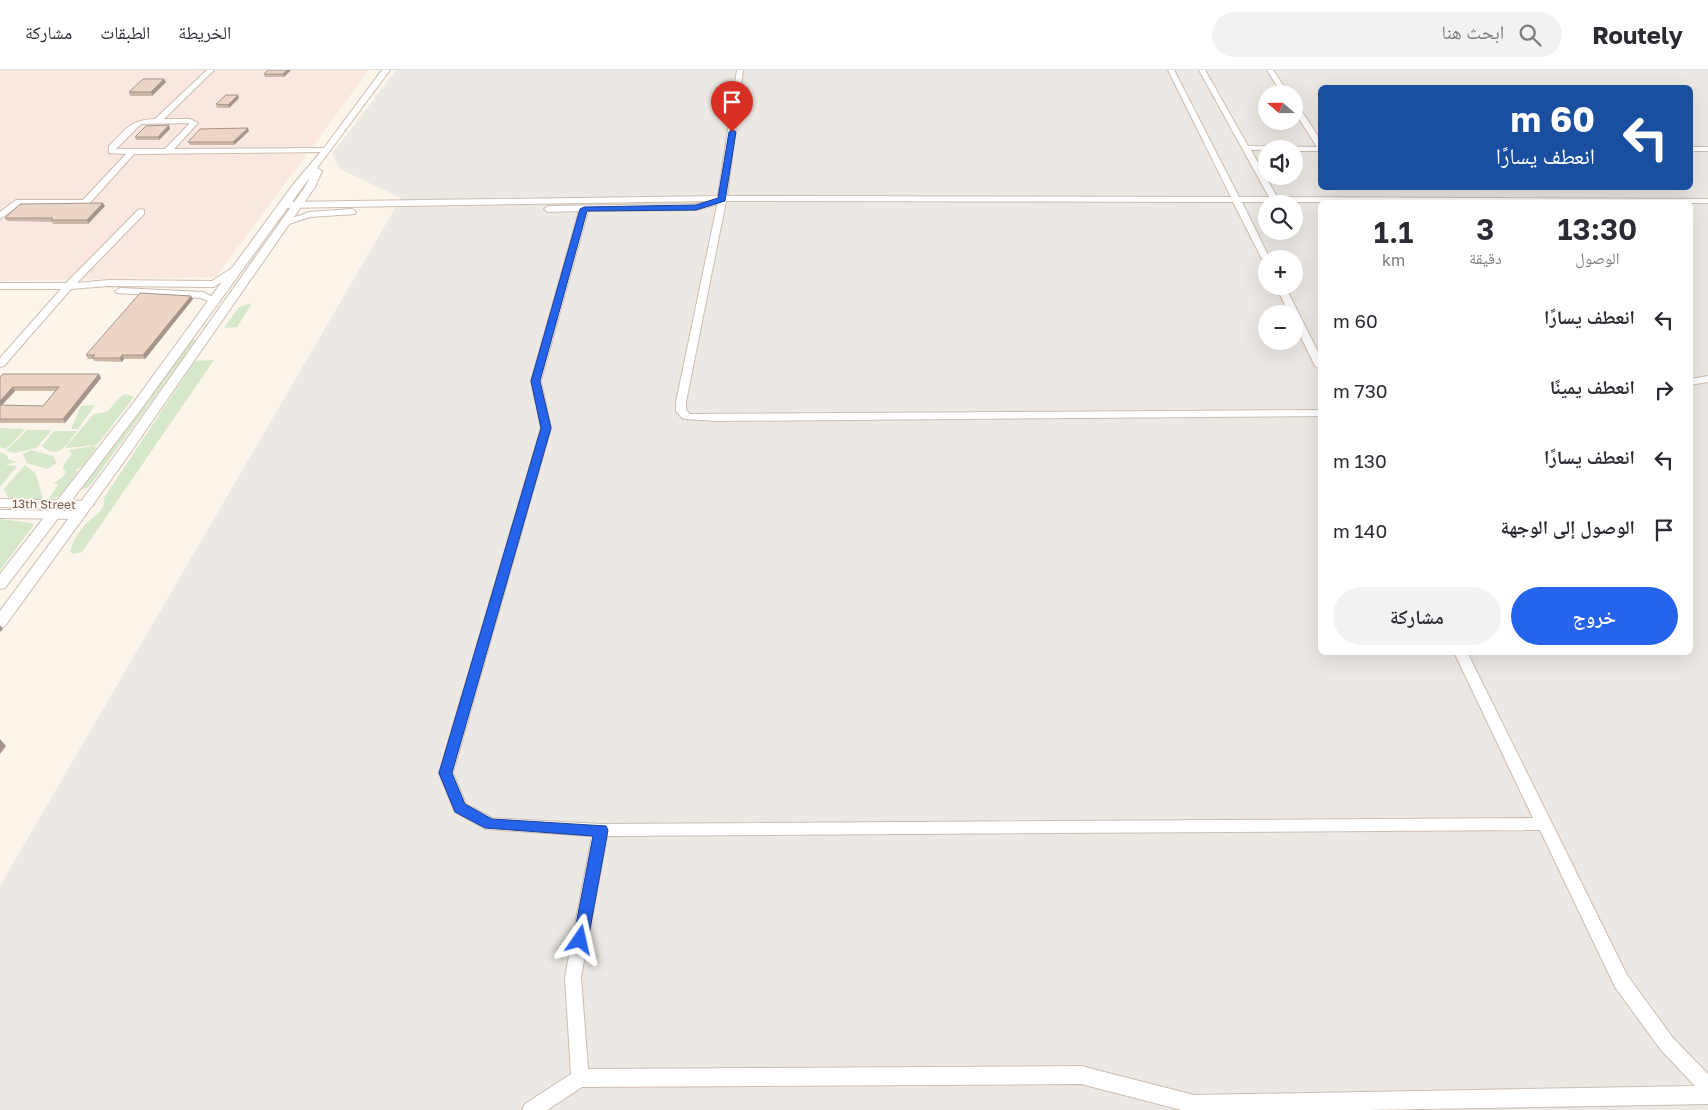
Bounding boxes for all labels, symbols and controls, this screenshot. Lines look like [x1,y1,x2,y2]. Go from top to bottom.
search box [1212,12,1562,57]
text: ابحث هنا [1442,20,1504,43]
text: Routely [1592,20,1683,49]
text: مشاركة [25,21,72,43]
text: الطبقات [100,21,150,43]
text: الخريطة [178,21,231,43]
icon: search [1516,21,1544,49]
pin [711,81,753,132]
north arrow [1258,85,1302,130]
map controls [1258,85,1303,350]
icon: arrive [718,88,746,116]
text: 60 m [1511,98,1595,140]
icon: left [1613,105,1678,170]
button: sound [1258,140,1303,185]
text: انعطف يسارًا [1496,142,1595,169]
button: search [1258,195,1303,240]
text: 3 [1476,211,1494,247]
text: 13:30 [1557,211,1637,247]
text: 1.1 [1374,214,1413,250]
text: دقيقة [1469,248,1502,268]
text: الوصول [1575,248,1619,268]
button: + [1258,250,1303,295]
text: km [1382,250,1405,270]
button: − [1258,305,1303,350]
text: انعطف يسارًا [1544,305,1635,328]
icon: left [1650,306,1678,334]
text: 60 m [1333,309,1378,332]
text: انعطف يمينًا [1550,375,1635,398]
icon: right [1650,376,1678,404]
text: 730 m [1333,379,1388,402]
text: انعطف يسارًا [1544,445,1635,468]
icon: left [1650,446,1678,474]
text: 130 m [1333,449,1387,472]
street label: 13th Street [12,496,76,512]
text: الوصول إلى الوجهة [1501,515,1635,538]
icon: arrive [1650,516,1678,544]
text: 140 m [1333,519,1387,542]
button: مشاركة [1333,587,1501,645]
button: خروج [1511,587,1678,645]
position arrow [553,913,605,965]

